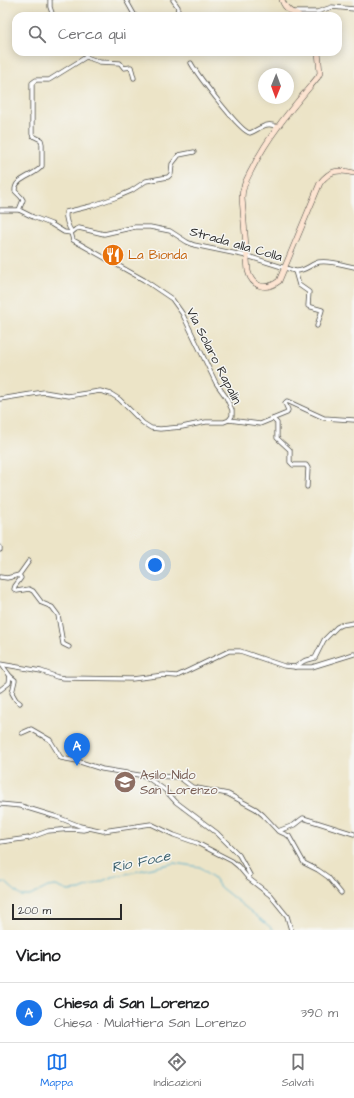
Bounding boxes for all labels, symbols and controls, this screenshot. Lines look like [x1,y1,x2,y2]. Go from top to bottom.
search box [12,12,342,56]
icon: search [26,23,48,45]
text: Cerca qui [58,24,126,45]
north arrow [258,68,294,104]
street label: Strada alla Colla [188,222,285,266]
restaurant icon: La Bionda [100,242,126,268]
place label: La Bionda [128,246,188,264]
street label: Via Solaro Rapalin [182,305,246,408]
your location [145,555,165,575]
pin: A [64,733,90,766]
place label: Asilo Nido San Lorenzo [140,766,218,799]
school or university icon: Asilo Nido San Lorenzo [112,769,138,795]
water label: Rio Foce [110,846,174,878]
scale bar [12,902,122,921]
text: 200 m [18,903,51,918]
text: Vicino [16,944,61,968]
text: Chiesa di San Lorenzo [54,993,209,1014]
text: A [25,1004,33,1022]
text: 390 m [300,1004,338,1022]
text: Chiesa · Mulattiera San Lorenzo [54,1014,246,1032]
tab: Mappa [40,1051,73,1090]
tab: Indicazioni [154,1051,201,1090]
tab: Salvati [282,1051,314,1090]

